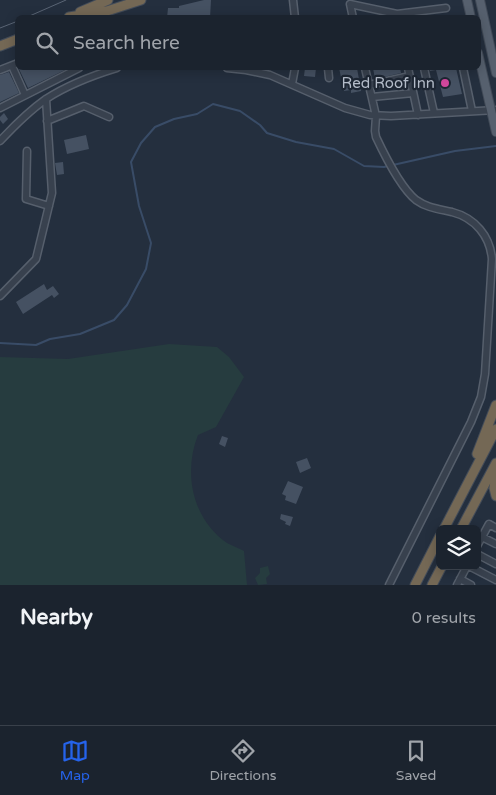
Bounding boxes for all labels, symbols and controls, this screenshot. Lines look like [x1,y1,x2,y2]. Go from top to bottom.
search box [15,15,481,70]
icon: search [33,29,61,57]
text: Search here [73,32,180,54]
place label: Red Roof Inn [342,74,435,92]
marker: Red Roof Inn [439,77,451,89]
map controls [436,525,481,570]
button: layers [436,525,481,570]
text: Nearby [20,605,93,630]
text: 0 results [412,608,476,628]
tab: Map [60,737,90,784]
tab: Directions [209,737,276,784]
tab: Saved [396,737,436,784]

